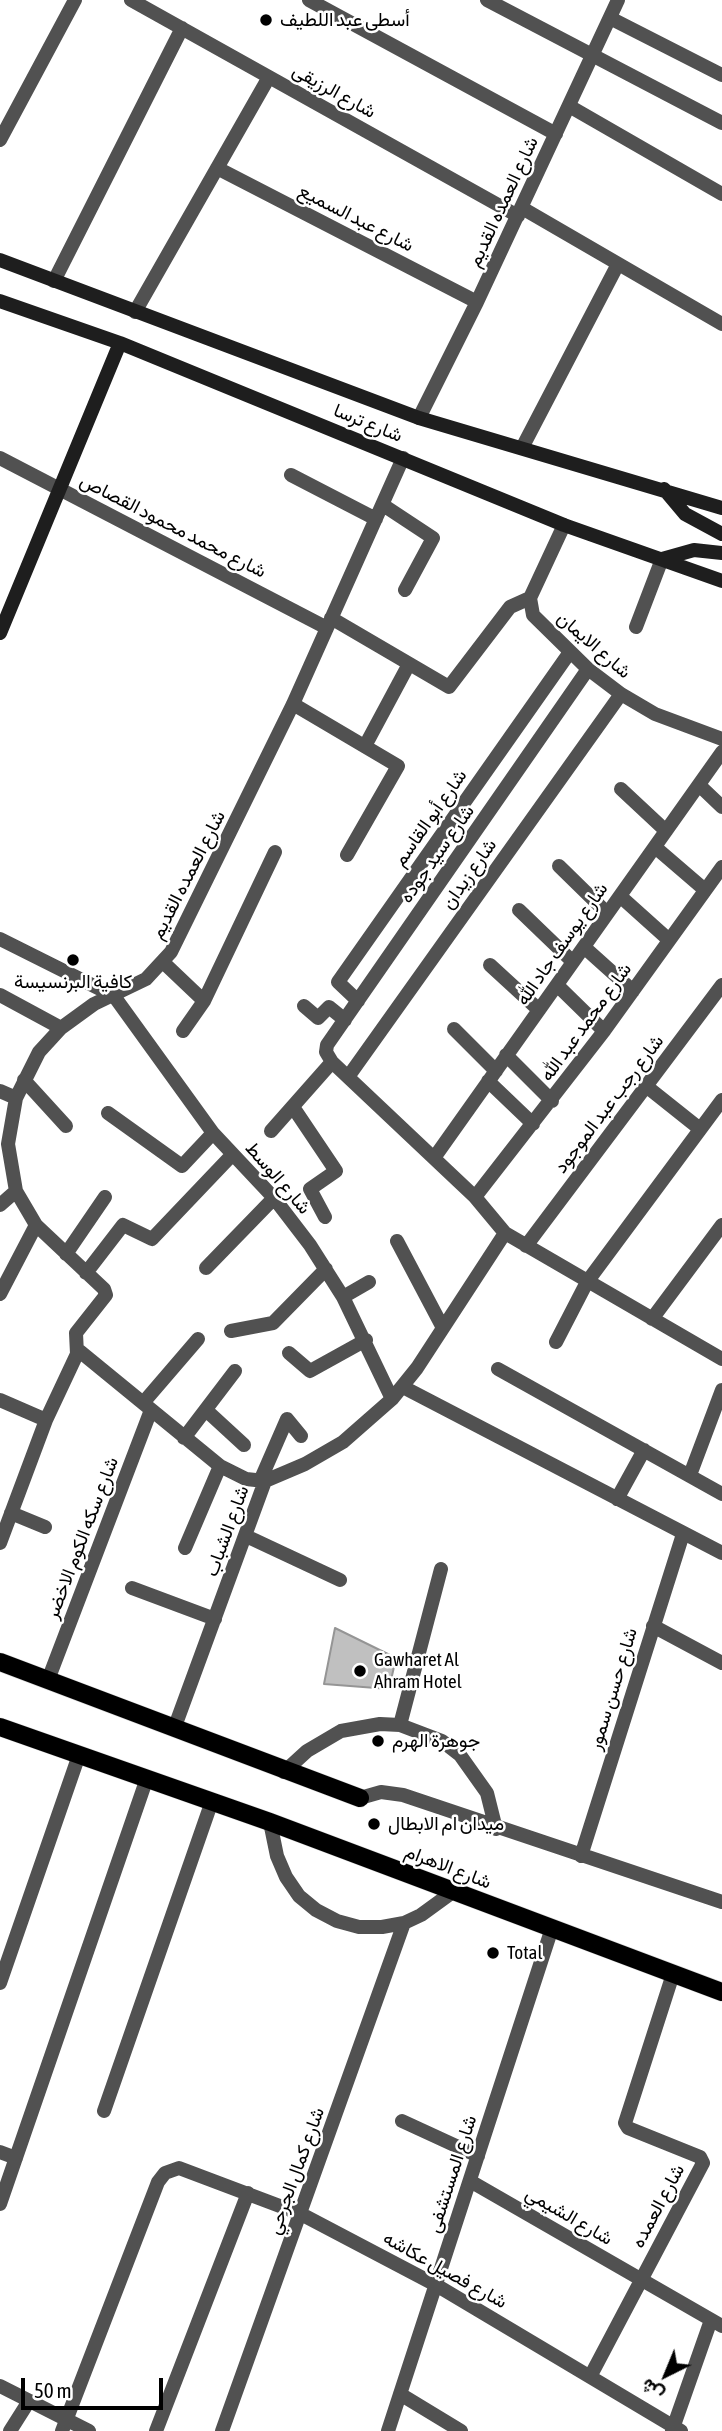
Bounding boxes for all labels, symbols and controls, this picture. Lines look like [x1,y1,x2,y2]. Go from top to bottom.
place label: أسطى عبد اللطيف [280,9,410,31]
marker: أسطى عبد اللطيف [258,12,274,28]
street label: شارع الرزيقى [288,59,380,123]
street label: شارع العمده القديم [463,133,543,271]
street label: شارع عبد السميع [295,179,417,257]
street label: شارع ترسا [330,399,406,447]
street label: شارع محمد محمود القصاص [76,469,270,583]
street label: شارع الايمان [552,607,636,683]
street label: شارع أبو القاسم [388,765,472,871]
street label: شارع سيد جوده [395,801,479,907]
street label: شارع العمده القديم [146,807,230,943]
street label: شارع زيدان [437,834,501,914]
street label: شارع يوسف جاد الله [511,878,613,1010]
marker: كافية البرنسيسة [65,952,81,968]
street label: شارع محمد عبد الله [535,958,637,1086]
place label: كافية البرنسيسة [14,971,132,993]
street label: شارع رجب عبد الموجود [549,1030,669,1178]
street label: شارع الوسط [240,1137,316,1219]
street label: شارع سكه الكوم الاخضر [41,1454,123,1622]
street label: شارع الشباب [200,1483,254,1579]
street label: شارع حسن سمور [584,1625,642,1753]
place label: Gawharet Al Ahram Hotel [374,1649,462,1693]
marker: Gawharet Al Ahram Hotel [352,1663,368,1679]
place label: جوهرة الهرم [392,1730,480,1752]
marker: جوهرة الهرم [370,1733,386,1749]
place label: ميدان ام الابطال [388,1813,504,1835]
marker: ميدان ام الابطال [366,1816,382,1832]
street label: شارع الاهرام [401,1840,495,1894]
place label: Total [507,1942,542,1964]
marker: Total [485,1945,501,1961]
street label: شارع كمال الجرحي [262,2104,330,2238]
street label: شارع المستشفى [422,2112,482,2236]
street label: شارع العمده [626,2160,690,2252]
street label: شارع الشيمي [521,2182,617,2250]
street label: شارع فصيل عكاشه [379,2227,511,2313]
north arrow [631,2340,701,2410]
scale bar [24,2364,166,2408]
text: ش [636,2375,668,2406]
text: 50 m [34,2378,72,2402]

